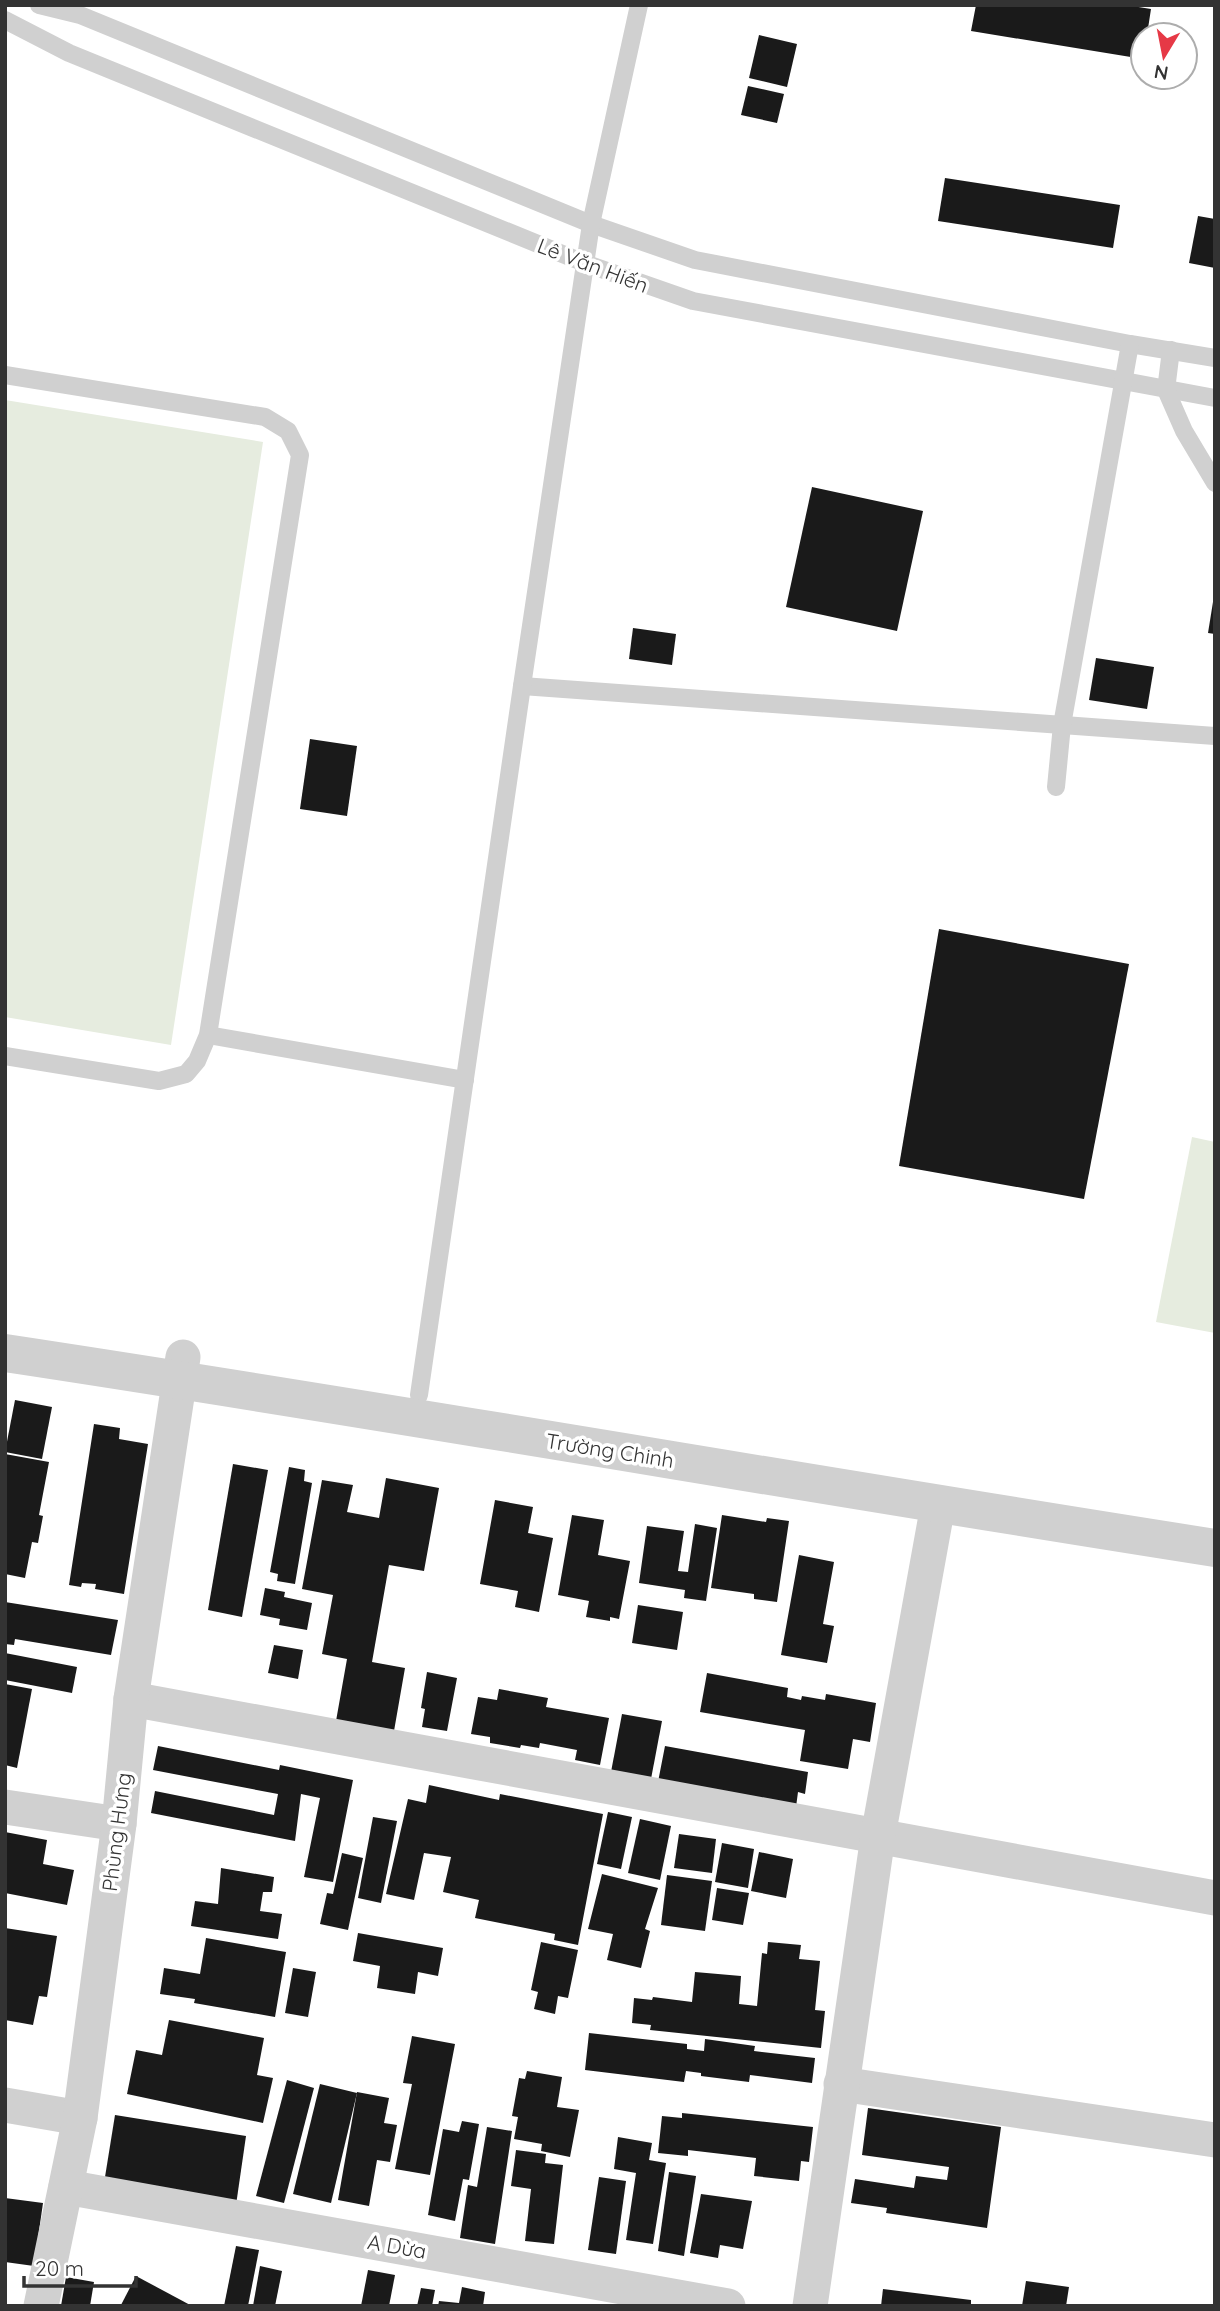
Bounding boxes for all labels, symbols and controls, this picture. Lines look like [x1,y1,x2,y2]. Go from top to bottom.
north arrow [1129,21,1199,91]
text: N [1152,60,1170,86]
street label: Lê Văn Hiến [534,232,652,298]
street label: Trường Chinh [544,1427,676,1473]
street label: Phùng Hưng [96,1771,136,1893]
street label: A Dừa [366,2228,428,2264]
scale bar [24,2244,136,2288]
text: 20 m [35,2255,84,2281]

